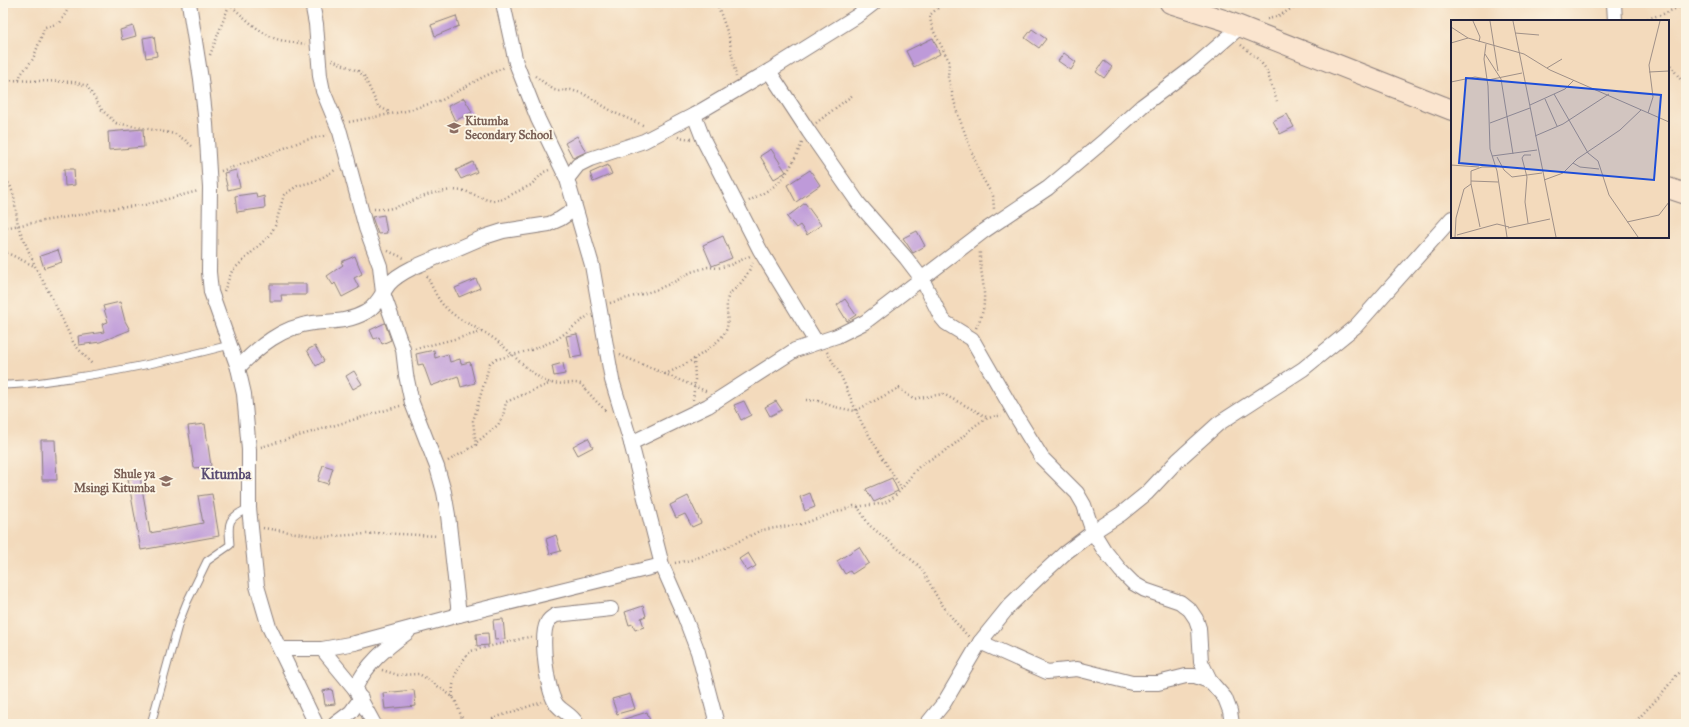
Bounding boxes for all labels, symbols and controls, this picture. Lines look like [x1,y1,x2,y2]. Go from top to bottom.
inset map [1451,20,1669,238]
place label: Kitumba Secondary School [465,114,553,143]
school or university icon: Kitumba Secondary School [446,120,462,136]
district label: Kitumba [201,466,252,483]
place label: Shule ya Msingi Kitumba [74,467,156,496]
school or university icon: Shule ya Msingi Kitumba [158,473,174,489]

